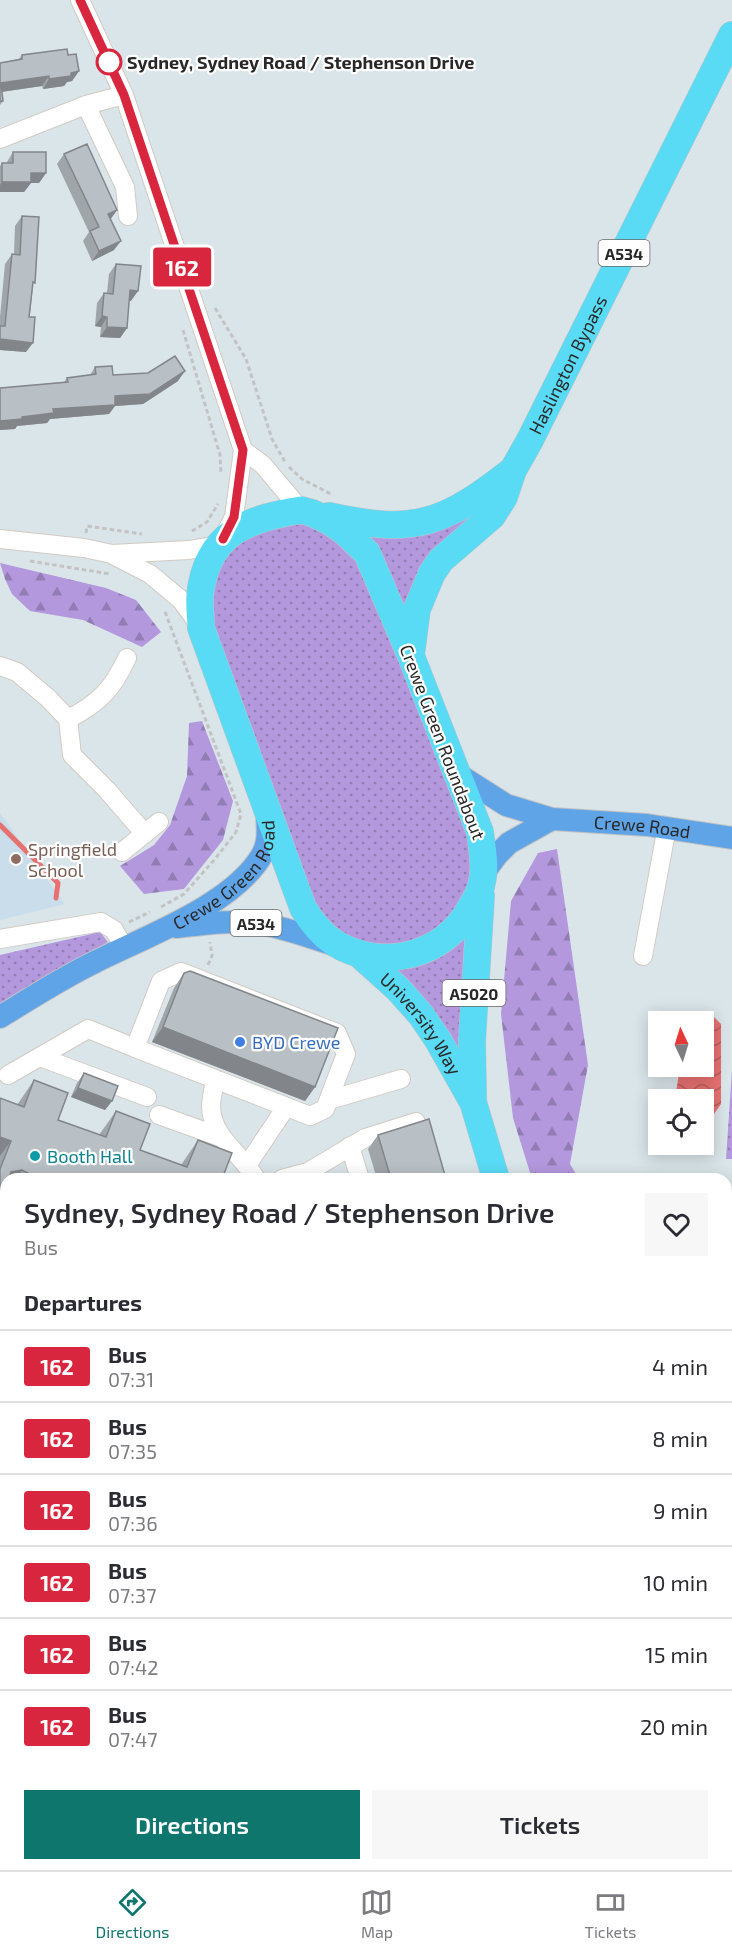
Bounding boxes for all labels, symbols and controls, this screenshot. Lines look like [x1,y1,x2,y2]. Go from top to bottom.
marker: Sydney, Sydney Road / Stephenson Drive [96,49,122,75]
place label: Sydney, Sydney Road / Stephenson Drive [127,51,474,73]
road number: A534 [598,240,650,266]
line badge: 162 [148,248,216,286]
text: 162 [165,255,199,280]
street label: Haslington Bypass [524,292,611,438]
street label: Crewe Green Roundabout [396,641,490,843]
street label: Crewe Road [593,811,692,842]
street label: Crewe Green Road [169,820,279,934]
place label: Springfield School [28,838,117,881]
marker: Springfield School [9,852,23,866]
road number: A534 [230,910,282,936]
street label: University Way [376,968,467,1079]
road number: A5020 [442,980,506,1006]
north arrow [648,1011,714,1077]
map controls [648,1011,714,1155]
place label: BYD Crewe [252,1031,341,1053]
marker: BYD Crewe [233,1035,247,1049]
button: locate [648,1089,714,1155]
place label: Booth Hall [47,1145,133,1167]
marker: Booth Hall [28,1149,42,1163]
button: heart [645,1193,708,1256]
text: Sydney, Sydney Road / Stephenson Drive [24,1195,555,1229]
text: Bus [24,1235,58,1259]
text: Departures [24,1289,142,1315]
text: Bus [108,1341,147,1367]
text: 4 min [652,1353,708,1379]
text: 162 [40,1354,74,1379]
text: 07:31 [108,1367,154,1391]
text: Bus [108,1413,147,1439]
text: 8 min [652,1425,708,1451]
text: 162 [40,1426,74,1451]
text: 07:35 [108,1439,157,1463]
text: Bus [108,1485,147,1511]
text: 9 min [653,1497,708,1523]
text: 162 [40,1498,74,1523]
text: 07:36 [108,1511,158,1535]
text: Bus [108,1557,147,1583]
text: 10 min [644,1569,708,1595]
text: 162 [40,1570,74,1595]
text: 07:37 [108,1583,156,1607]
text: Bus [108,1629,147,1655]
text: 15 min [645,1641,708,1667]
text: 162 [40,1642,74,1667]
text: 07:42 [108,1655,159,1679]
text: Bus [108,1701,147,1727]
text: 20 min [640,1713,708,1739]
text: 162 [40,1714,74,1739]
text: 07:47 [108,1727,158,1751]
button: Directions [24,1790,360,1859]
button: Tickets [372,1790,708,1859]
tab: Directions [96,1886,169,1941]
tab: Map [360,1886,393,1941]
tab: Tickets [585,1886,636,1941]

